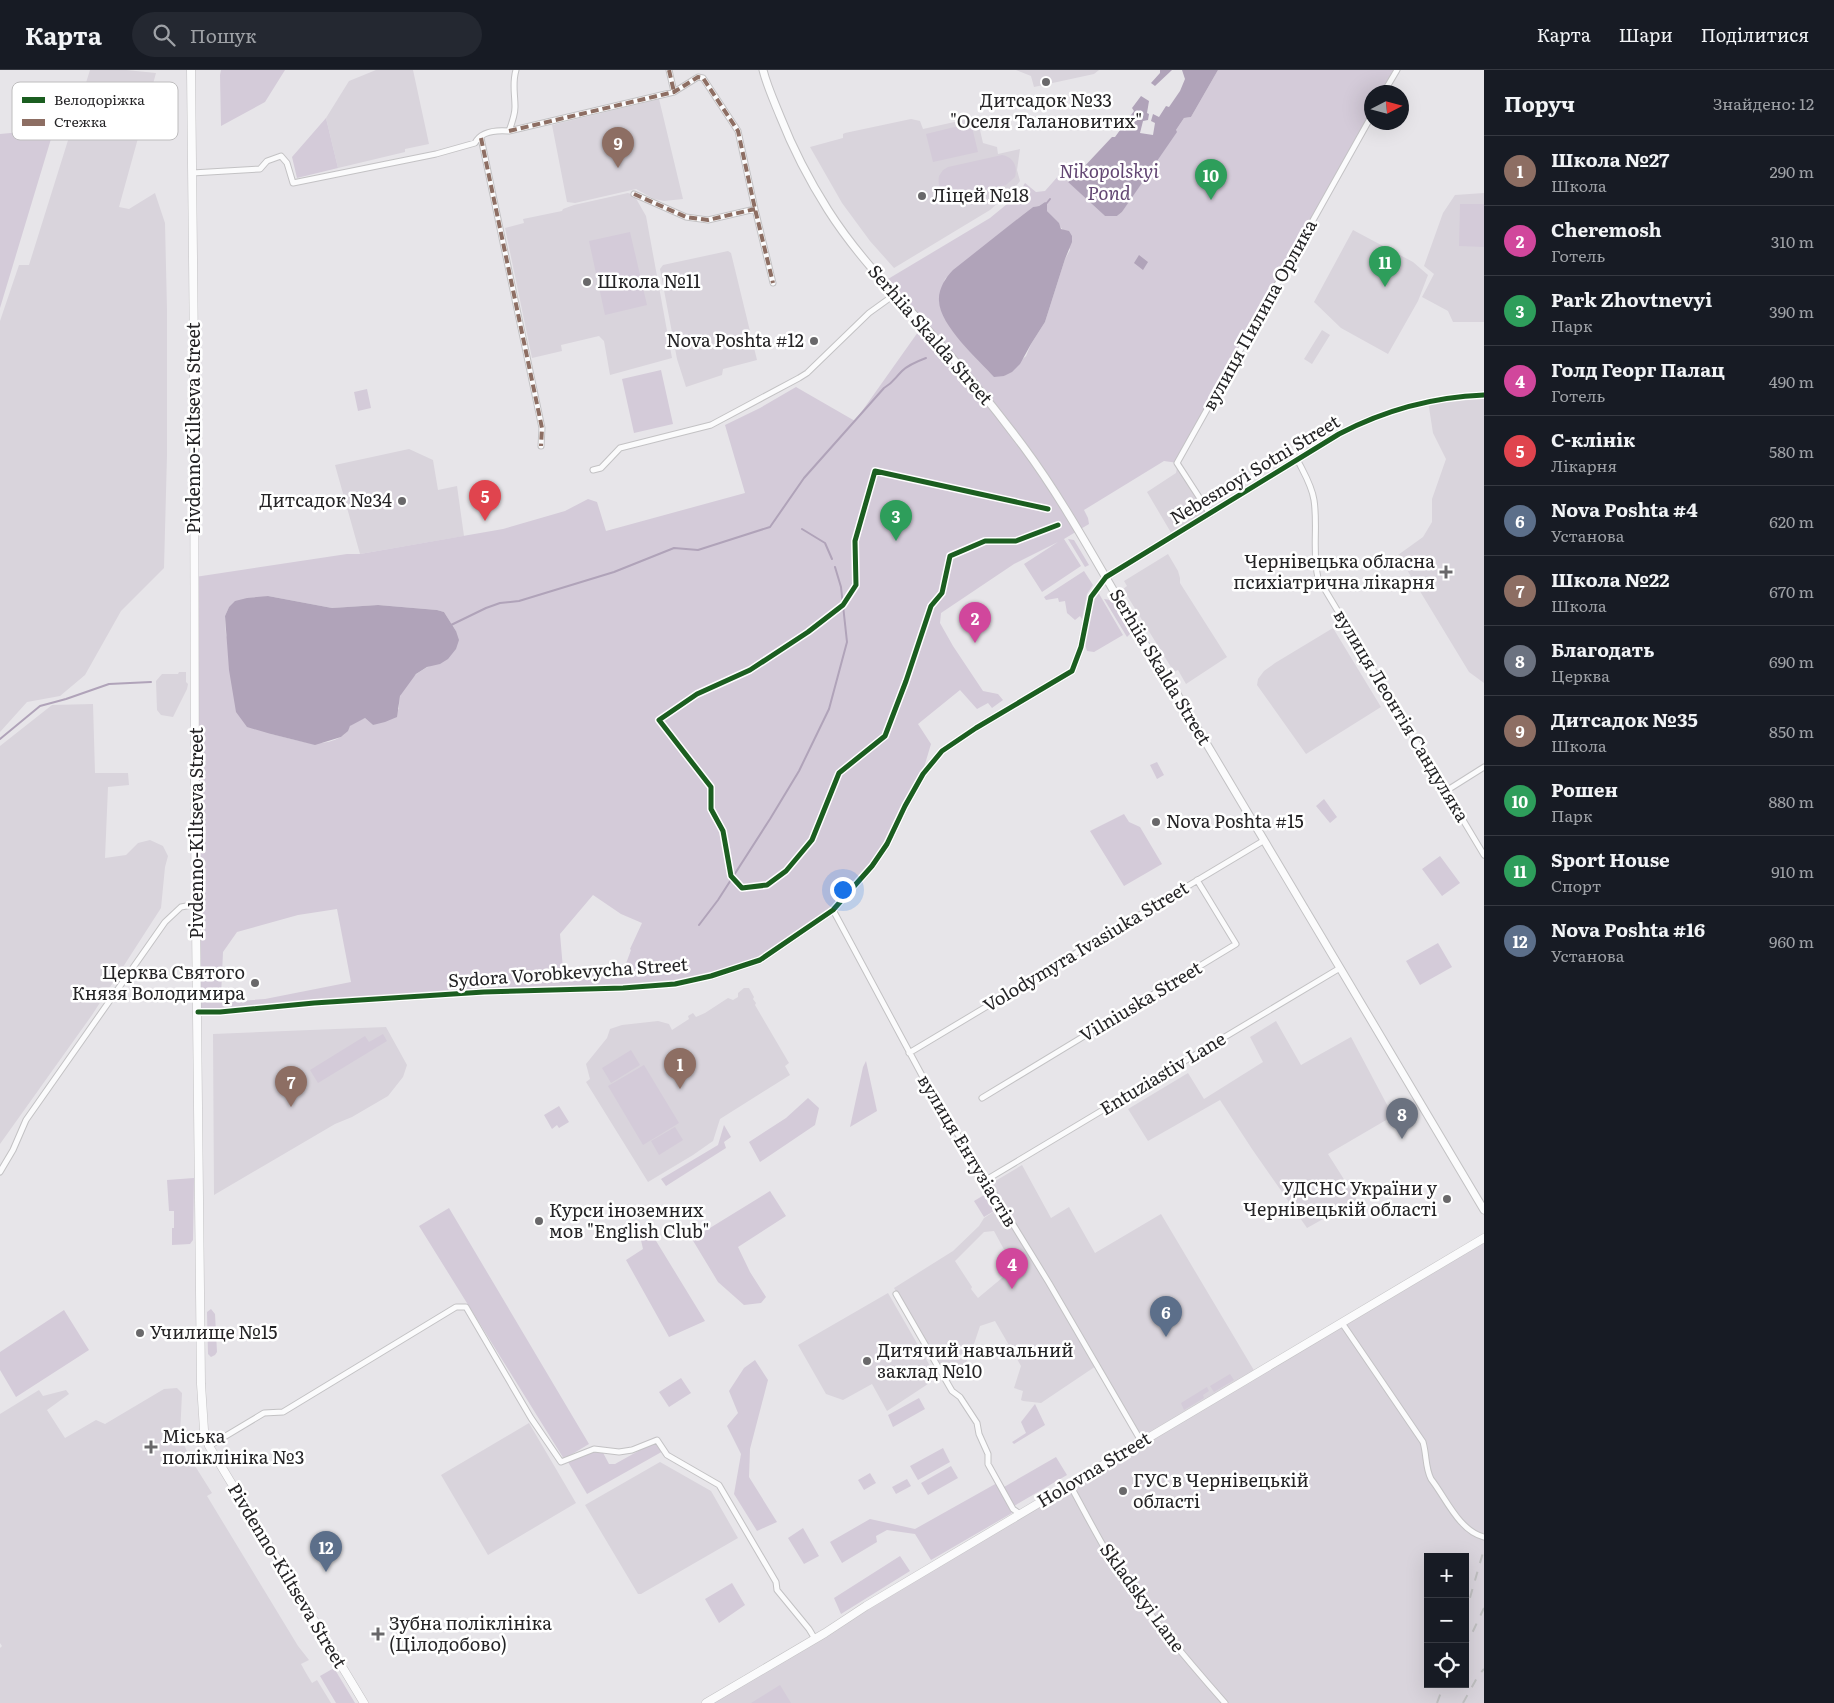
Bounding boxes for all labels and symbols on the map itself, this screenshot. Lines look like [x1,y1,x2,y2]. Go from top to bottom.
marker: Дитсадок №33 "Оселя Талановитих" [1040,76,1052,88]
legend [12,82,178,140]
north arrow [1364,85,1409,130]
place label: Дитсадок №33 "Оселя Талановитих" [950,86,1142,134]
text: Велодоріжка [54,89,145,109]
text: Стежка [54,111,107,131]
pin: 9 [602,127,634,168]
water label: Nikopolskyi Pond [1059,156,1159,206]
pin: 10 [1195,159,1227,200]
place label: Ліцей №18 [932,181,1029,208]
marker: Ліцей №18 [916,190,928,202]
street label: вулиця Пилипа Орлика [1195,214,1323,415]
pin: 11 [1369,246,1401,287]
street label: Serhiia Skalda Street [862,258,1000,411]
place label: Школа №11 [597,267,701,294]
marker: Школа №11 [581,276,593,288]
street label: Pivdenno-Kiltseva Street [179,321,206,534]
place label: Nova Poshta #12 [666,326,804,353]
marker: Nova Poshta #12 [808,335,820,347]
street label: Nebesnoyi Sotni Street [1164,407,1345,530]
pin: 5 [469,480,501,521]
place label: Дитсадок №34 [260,486,392,513]
marker: Дитсадок №34 [396,495,408,507]
pin: 3 [880,500,912,541]
place label: Чернівецька обласна психіатрична лікарня [1233,547,1435,595]
marker: Чернівецька обласна психіатрична лікарня [1439,565,1453,579]
street label: Serhiia Skalda Street [1104,583,1219,750]
pin: 2 [959,602,991,643]
street label: вулиця Леонтія Сандуляка [1328,604,1477,827]
street label: Pivdenno-Kiltseva Street [182,726,209,939]
place label: Nova Poshta #15 [1166,807,1304,834]
marker: Nova Poshta #15 [1150,816,1162,828]
street label: Volodymyra Ivasiuka Street [977,873,1194,1018]
your location [830,877,856,903]
street label: Sydora Vorobkevycha Street [447,950,689,993]
street label: Vilniuska Street [1074,953,1207,1048]
place label: Церква Святого Князя Володимира [72,958,245,1006]
marker: Церква Святого Князя Володимира [249,977,261,989]
street label: Entuziastiv Lane [1094,1024,1230,1121]
pin: 1 [664,1048,696,1089]
pin: 7 [275,1066,307,1107]
street label: вулиця Ентузіастів [912,1069,1025,1232]
pin: 8 [1386,1098,1418,1139]
place label: УДСНС України у Чернівецькій області [1243,1174,1438,1222]
marker: УДСНС України у Чернівецькій області [1441,1193,1453,1205]
place label: Курси іноземних мов "English Club" [549,1196,709,1244]
marker: Курси іноземних мов "English Club" [533,1215,545,1227]
pin: 4 [996,1248,1028,1289]
pin: 6 [1150,1296,1182,1337]
place label: Училище №15 [150,1318,277,1345]
marker: Училище №15 [134,1327,146,1339]
place label: Дитячий навчальний заклад №10 [877,1336,1074,1384]
marker: Дитячий навчальний заклад №10 [861,1355,873,1367]
place label: Міська поліклініка №3 [162,1422,305,1470]
street label: Holovna Street [1031,1424,1156,1513]
marker: Міська поліклініка №3 [144,1440,158,1454]
place label: ГУС в Чернівецькій області [1133,1466,1309,1514]
street label: Pivdenno-Kiltseva Street [222,1478,355,1674]
marker: ГУС в Чернівецькій області [1117,1485,1129,1497]
pin: 12 [310,1531,342,1572]
street label: Skladskyi Lane [1094,1537,1192,1657]
place label: Зубна поліклініка (Цілодобово) [389,1609,552,1657]
marker: Зубна поліклініка (Цілодобово) [371,1627,385,1641]

